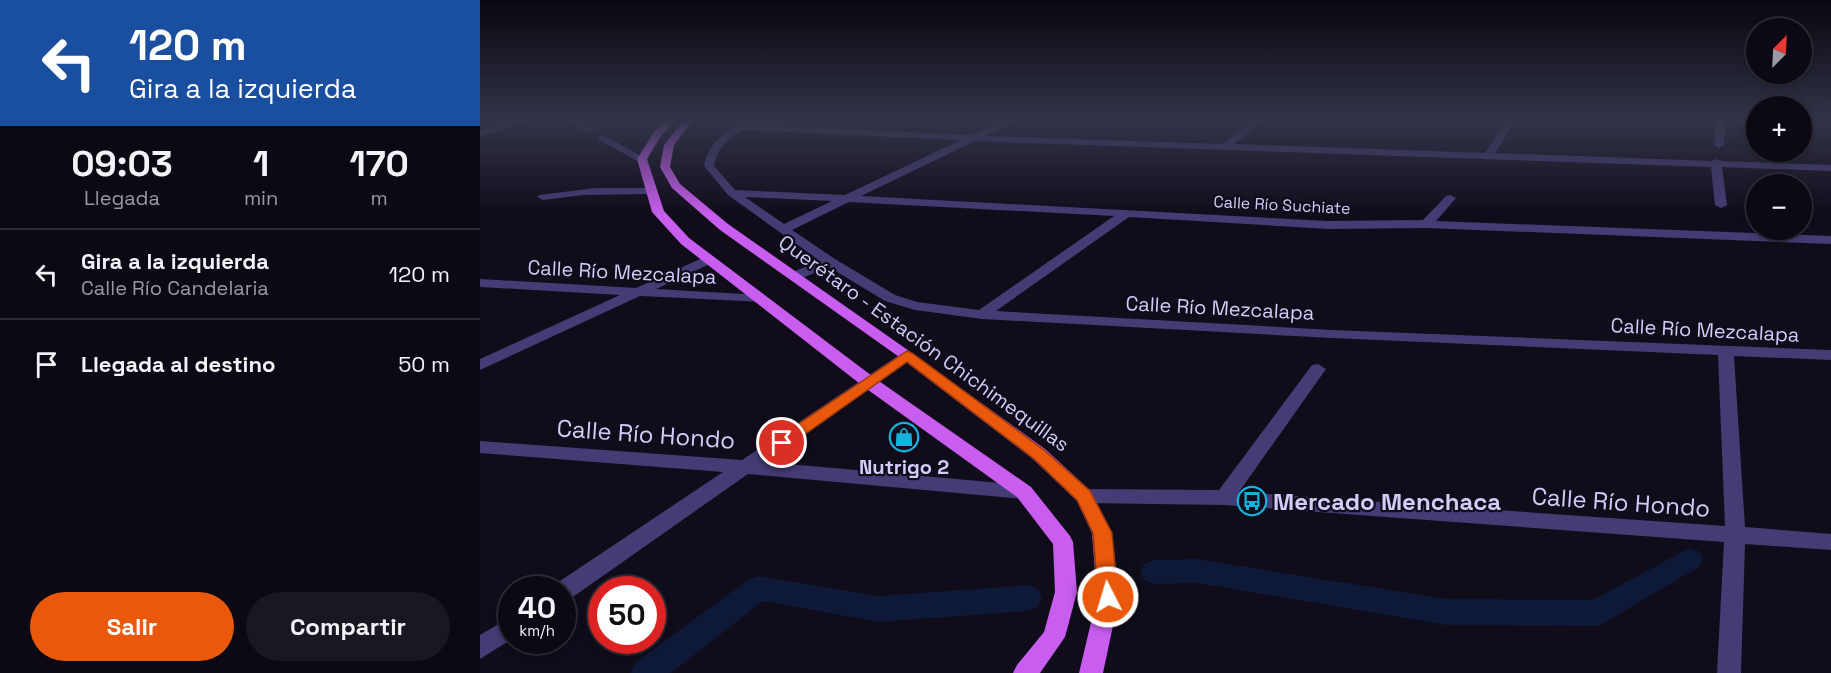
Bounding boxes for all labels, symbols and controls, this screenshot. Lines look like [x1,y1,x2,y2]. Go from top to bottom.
north arrow [1746,18,1812,84]
map controls [1746,18,1812,240]
text: 120 m [129,19,247,72]
icon: left [30,24,108,102]
text: Gira a la izquierda [129,71,356,106]
button: + [1746,96,1812,162]
text: 09:03 [71,141,173,187]
text: 1 [253,141,269,187]
text: 170 [349,141,409,187]
button: − [1746,174,1812,240]
text: Llegada [84,185,160,211]
text: min [244,185,278,211]
text: m [371,185,388,211]
street label: Calle Río Suchiate [1213,191,1351,219]
street label: Querétaro - Estación Chichimequillas [774,229,1074,457]
text: Gira a la izquierda [81,247,269,275]
street label: Calle Río Mezcalapa [527,254,717,290]
icon: left [30,258,63,291]
text: 120 m [389,260,450,288]
text: Calle Río Candelaria [81,275,269,301]
street label: Calle Río Mezcalapa [1125,290,1315,326]
street label: Calle Río Mezcalapa [1610,312,1800,348]
icon: arrive [30,348,63,381]
text: Llegada al destino [81,350,275,378]
text: 50 m [398,350,450,378]
street label: Calle Río Hondo [556,412,736,456]
pin [756,417,807,468]
shop icon: Nutrigo 2 [888,421,920,453]
icon: arrive [765,426,798,459]
place label: Nutrigo 2 [859,454,949,480]
street label: Calle Río Hondo [1531,480,1711,524]
bus stop icon: Mercado Menchaca [1236,485,1268,517]
place label: Mercado Menchaca [1273,486,1501,517]
position arrow [1076,565,1140,629]
speed limit sign: 50 [588,576,666,654]
text: 40 [518,588,556,627]
button: Salir [30,592,234,661]
button: Compartir [246,592,450,661]
text: km/h [519,621,555,640]

